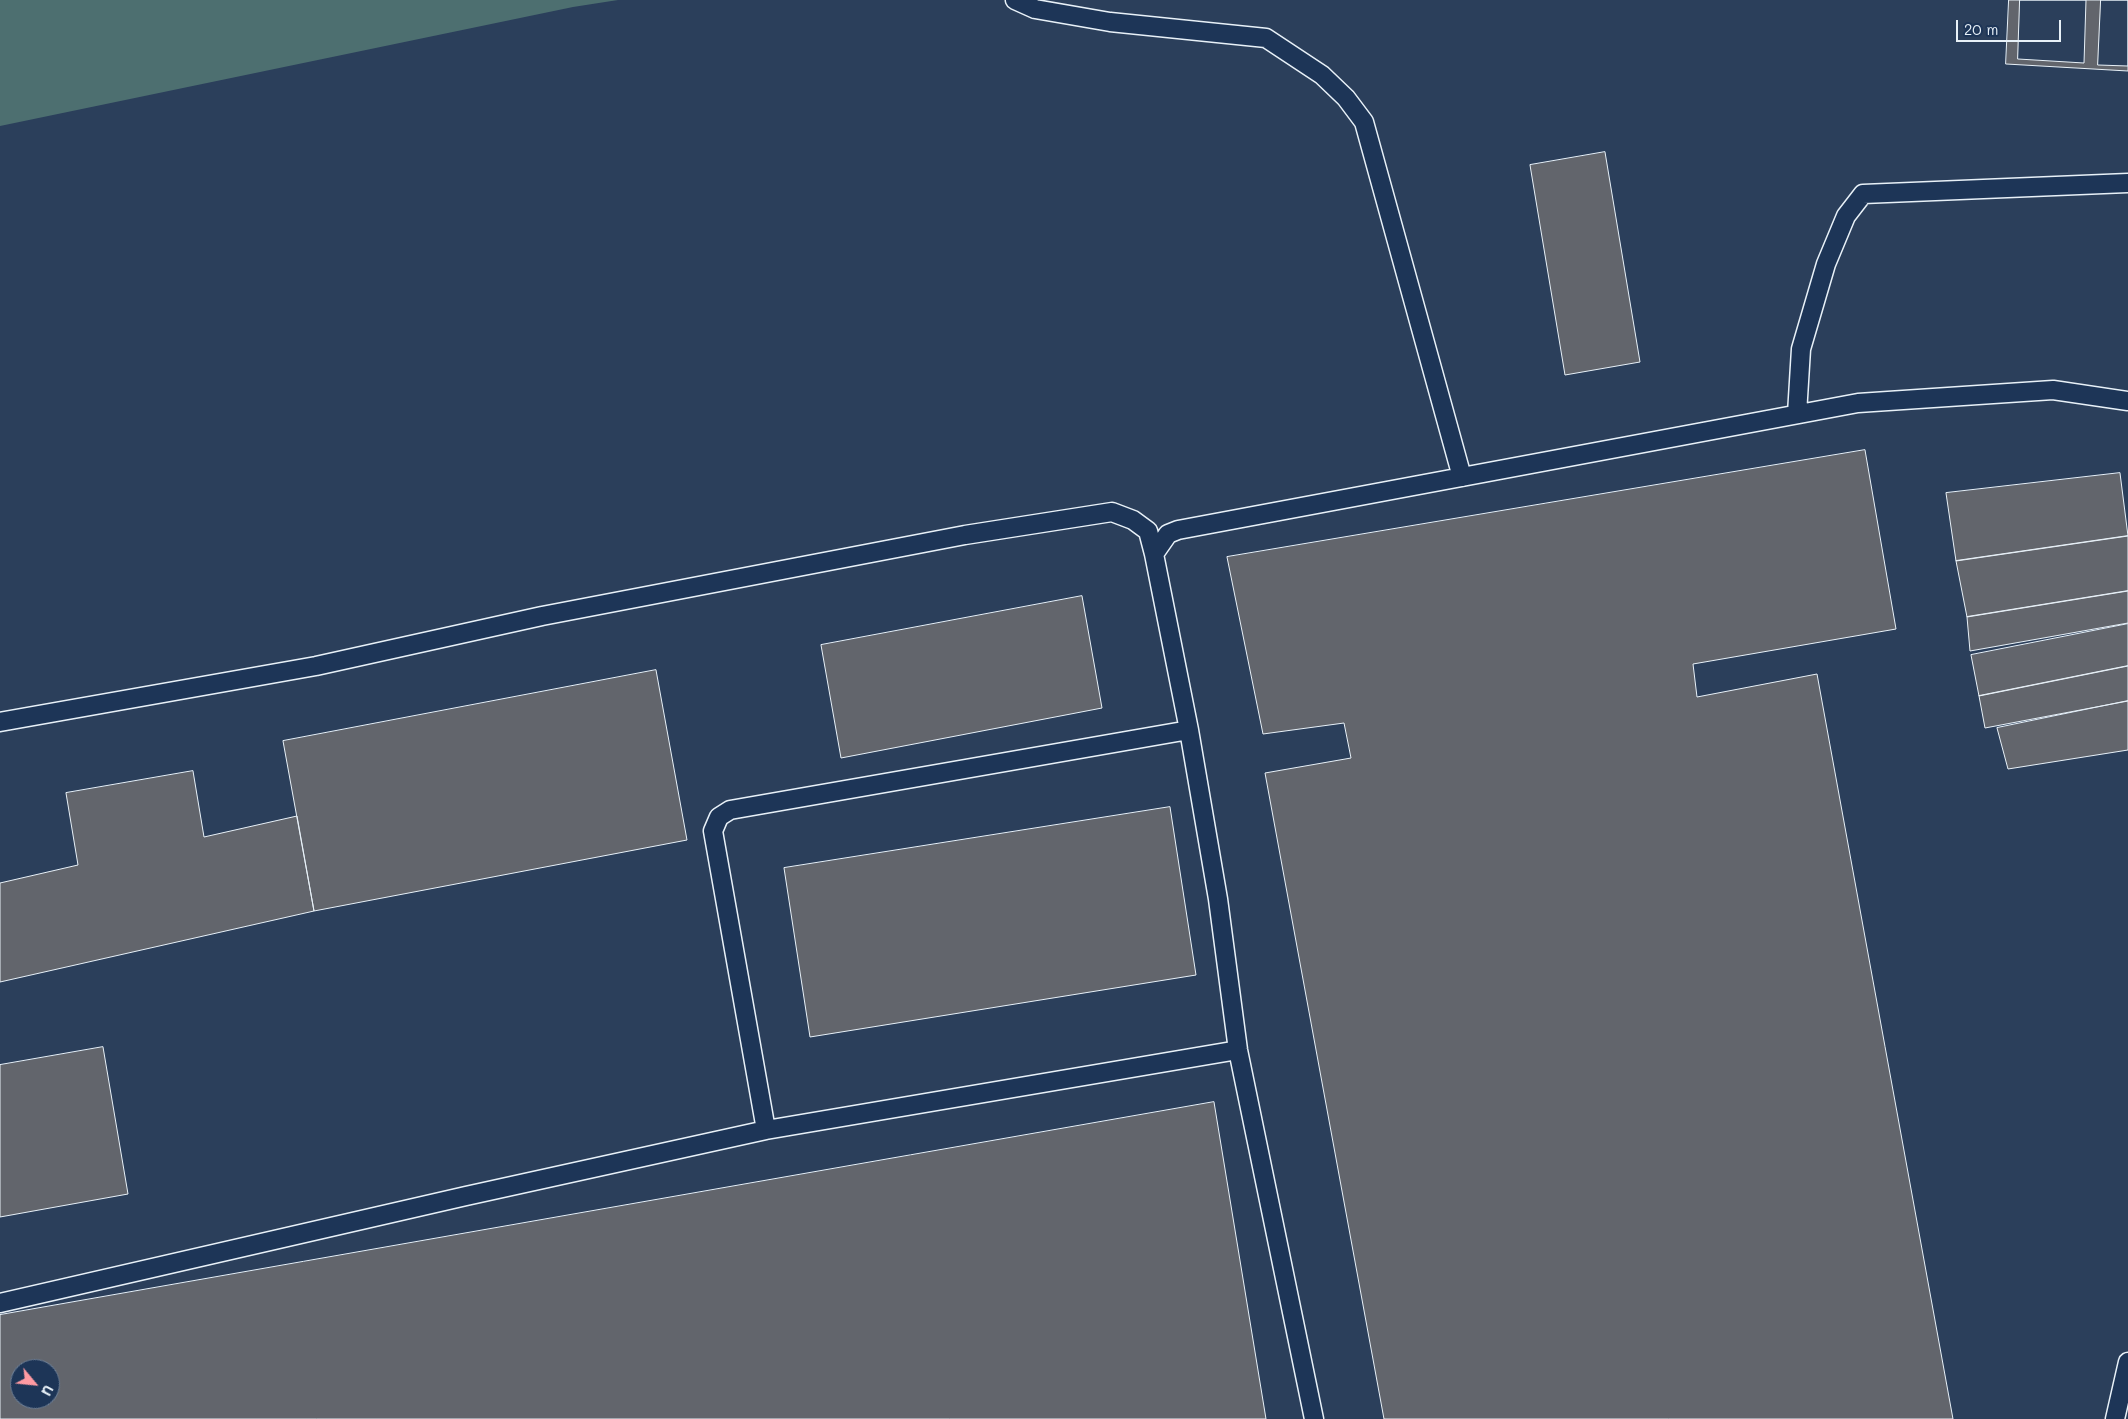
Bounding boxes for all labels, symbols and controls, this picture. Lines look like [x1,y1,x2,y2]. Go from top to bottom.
scale bar [1958,10,2063,42]
text: 20 m [1964,19,1998,39]
north arrow [10,1359,60,1409]
text: U [37,1382,59,1400]

